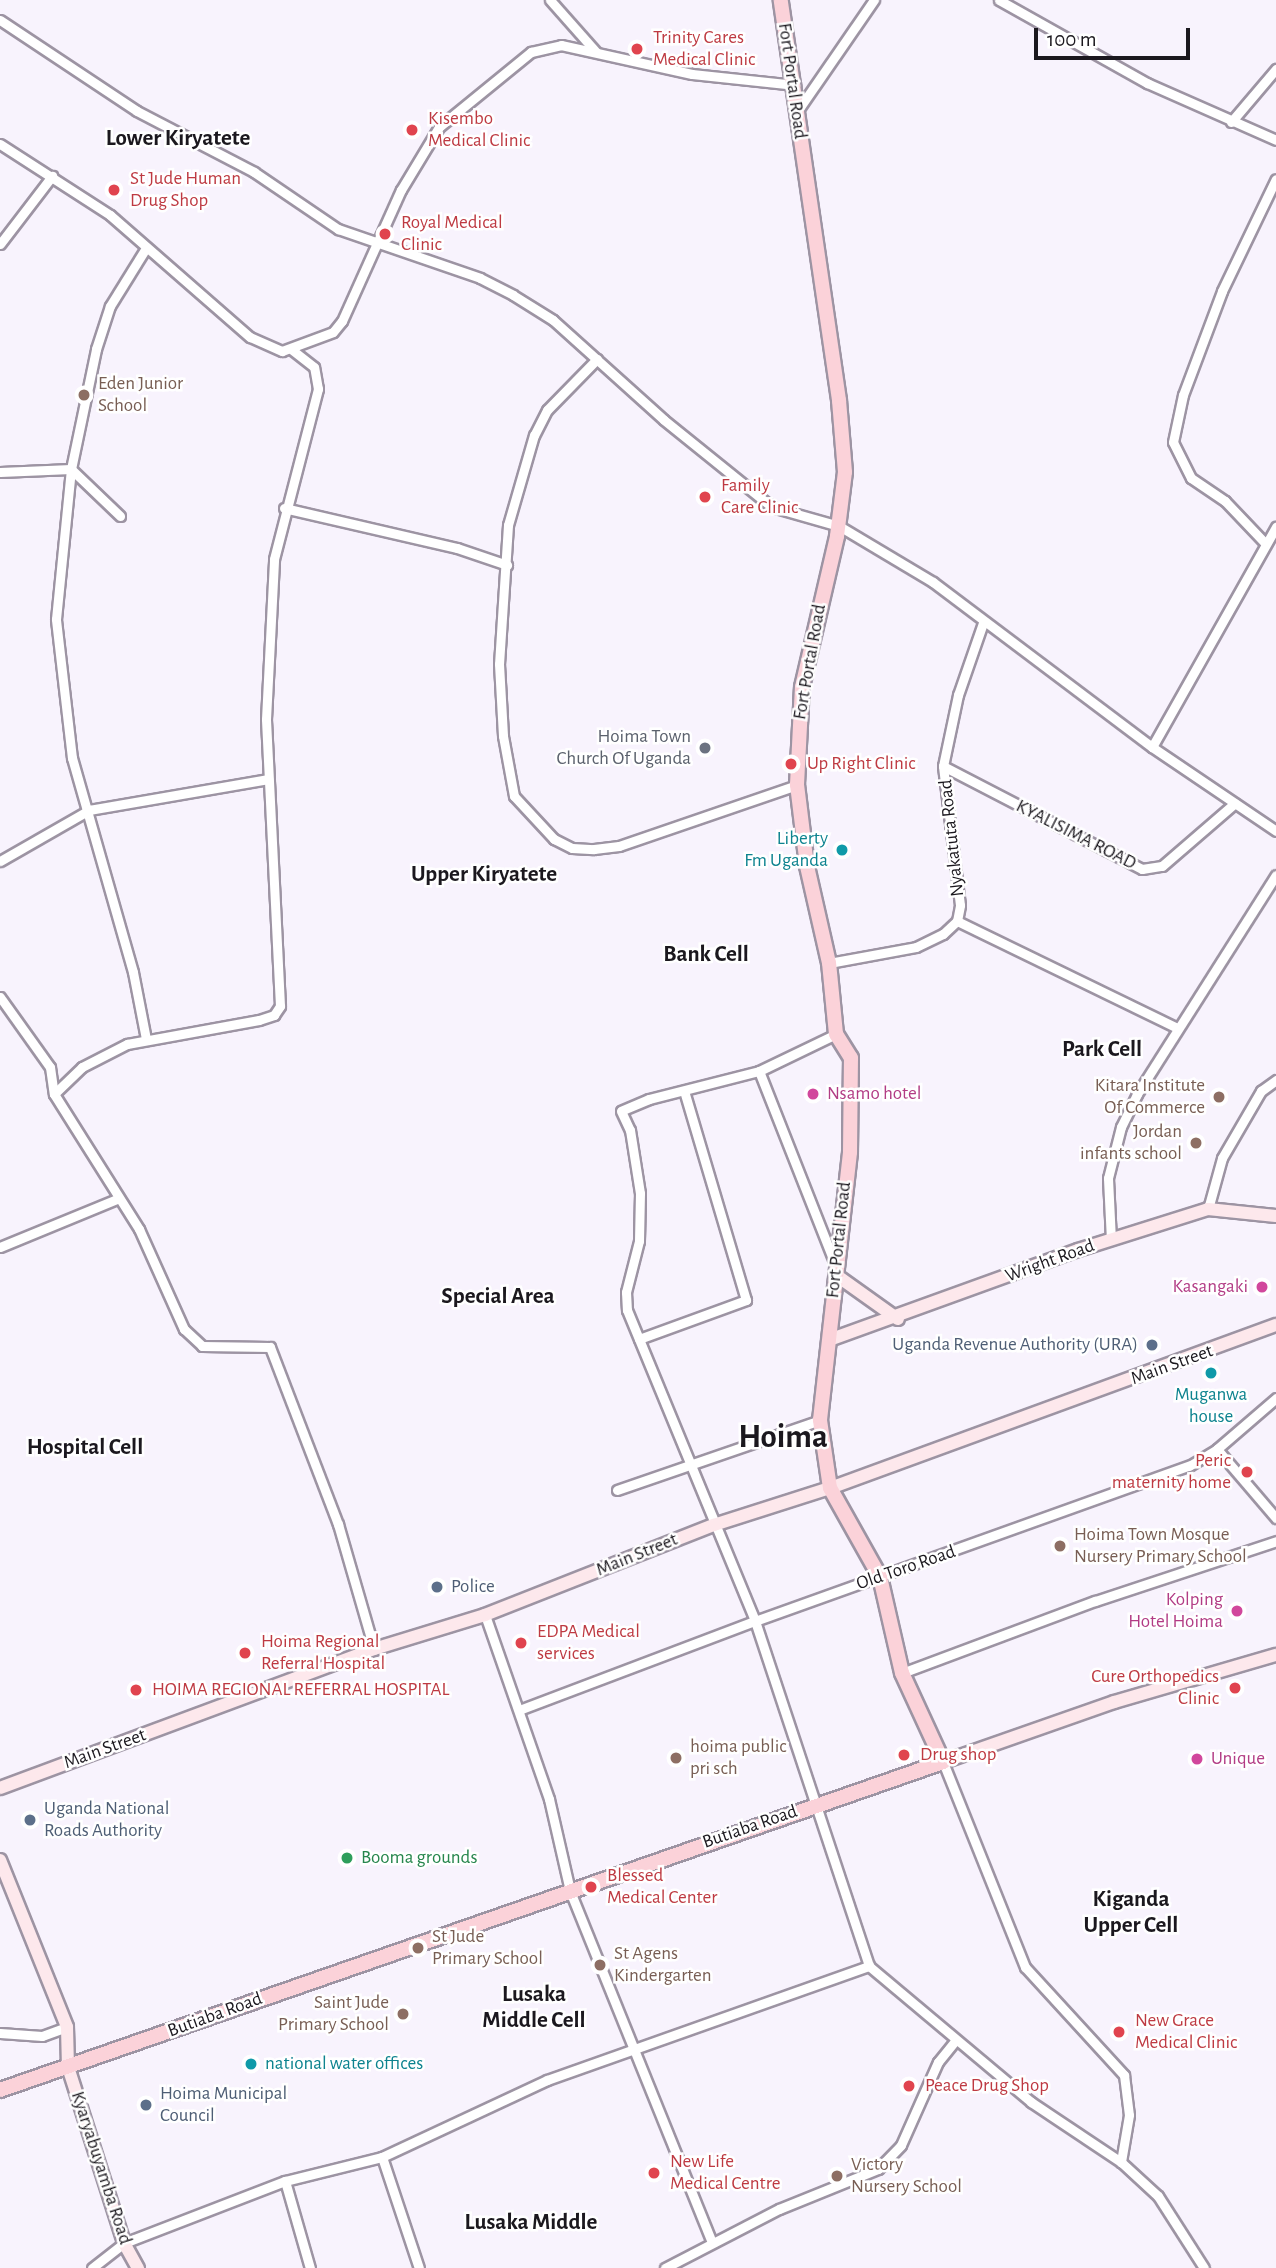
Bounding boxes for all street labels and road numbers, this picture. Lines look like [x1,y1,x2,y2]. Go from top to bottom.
street label: Fort Portal Road [773,22,811,140]
street label: Fort Portal Road [789,602,831,722]
street label: Nyakatuta Road [935,778,969,898]
street label: KYALISIMA ROAD [1012,795,1140,875]
street label: Fort Portal Road [822,1181,856,1299]
street label: Wright Road [1002,1234,1098,1288]
street label: Main Street [1128,1340,1216,1390]
street label: Main Street [593,1528,681,1582]
street label: Old Toro Road [853,1540,959,1596]
street label: Main Street [61,1724,149,1774]
street label: Butiaba Road [700,1800,800,1854]
street label: Butiaba Road [165,1987,265,2043]
street label: Kyaryabuyamba Road [66,2089,136,2247]

